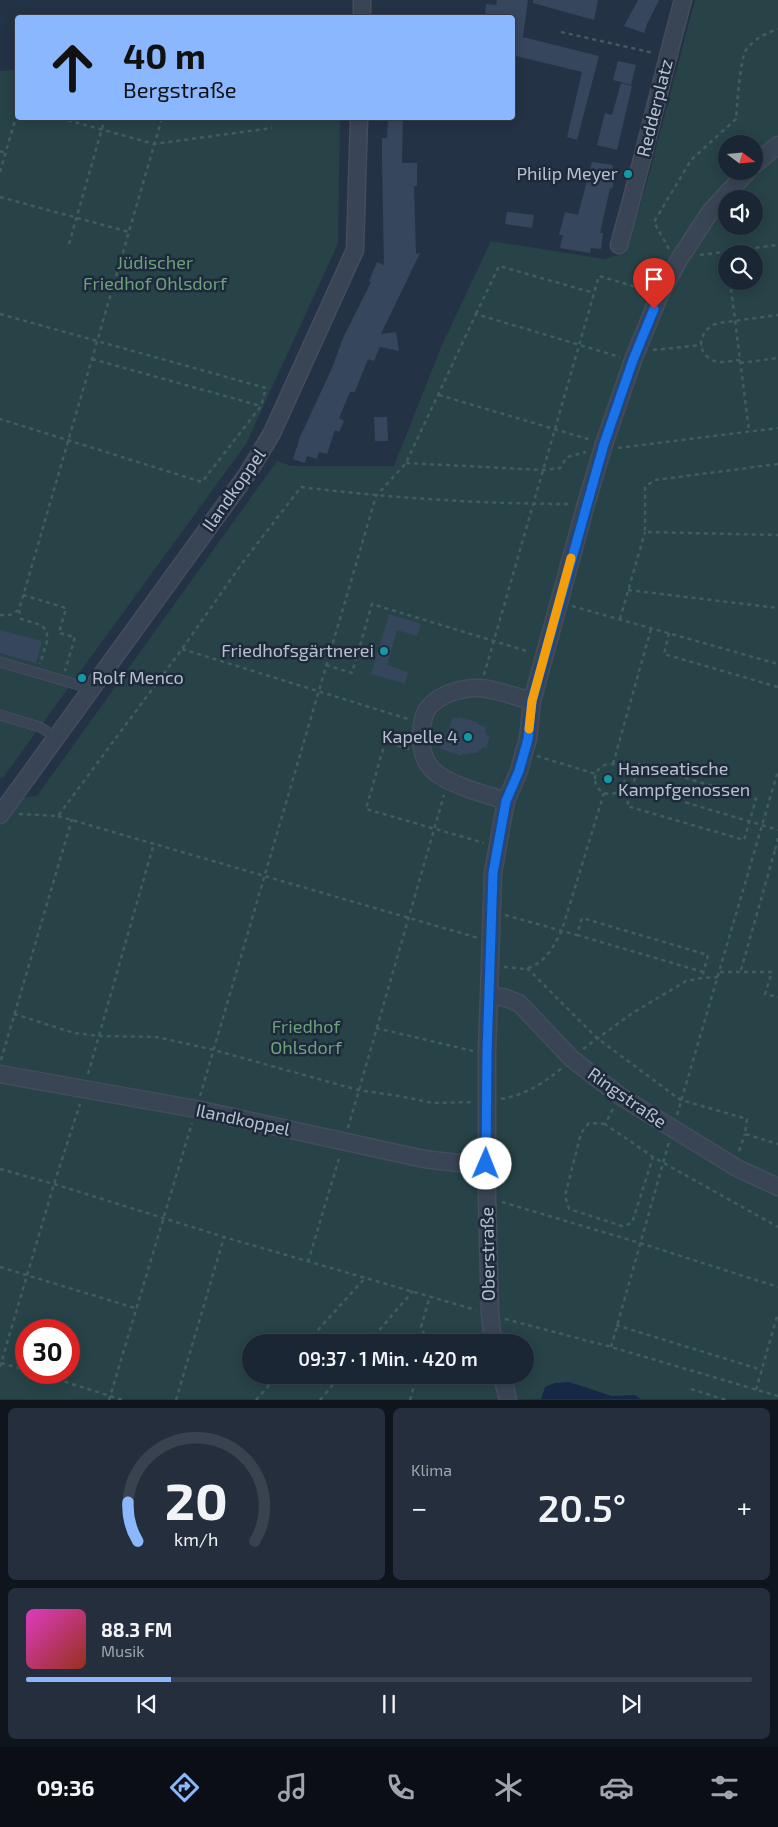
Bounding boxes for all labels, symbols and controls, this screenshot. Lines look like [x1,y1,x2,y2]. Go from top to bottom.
text: 40 m [123,34,206,76]
icon: ahead [40,35,105,100]
street label: Redderplatz [631,57,677,159]
text: Bergstraße [123,76,237,102]
north arrow [718,135,762,180]
map controls [718,135,763,290]
place label: Philip Meyer [516,162,618,184]
marker: Philip Meyer [622,168,634,180]
button: sound [718,190,763,235]
button: search [718,245,763,290]
park label: Jüdischer Friedhof Ohlsdorf [83,251,228,294]
pin [633,258,675,309]
icon: arrive [640,265,668,293]
street label: Ilandkoppel [197,443,270,535]
place label: Friedhofsgärtnerei [221,639,374,661]
marker: Friedhofsgärtnerei [378,645,390,657]
place label: Rolf Menco [92,666,184,688]
marker: Rolf Menco [76,672,88,684]
place label: Kapelle 4 [382,725,458,747]
marker: Kapelle 4 [462,731,474,743]
place label: Hanseatische Kampfgenossen [618,757,750,800]
marker: Hanseatische Kampfgenossen [602,773,614,785]
park label: Friedhof Ohlsdorf [270,1015,343,1058]
street label: Ringstraße [584,1062,671,1132]
street label: Ilandkoppel [194,1098,293,1140]
position arrow [459,1137,511,1189]
street label: Oberstraße [475,1207,499,1301]
speed limit sign: 30 [15,1319,80,1384]
text: 09:37 · 1 Min. · 420 m [298,1347,478,1370]
text: Klima [411,1460,452,1479]
text: 20 [165,1468,228,1530]
text: 20.5° [538,1484,626,1530]
text: − [411,1490,427,1524]
text: + [737,1490,752,1524]
text: km/h [174,1528,219,1550]
text: 88.3 FM [101,1618,172,1641]
text: Musik [101,1641,144,1660]
icon: previous [133,1690,161,1718]
icon: pause [375,1690,403,1718]
icon: next [617,1690,645,1718]
icon: directions [167,1770,202,1805]
icon: music [275,1770,310,1805]
icon: phone [383,1770,418,1805]
icon: climate [491,1770,526,1805]
icon: car [599,1770,634,1805]
icon: filters [707,1770,742,1805]
text: 09:36 [36,1774,94,1800]

